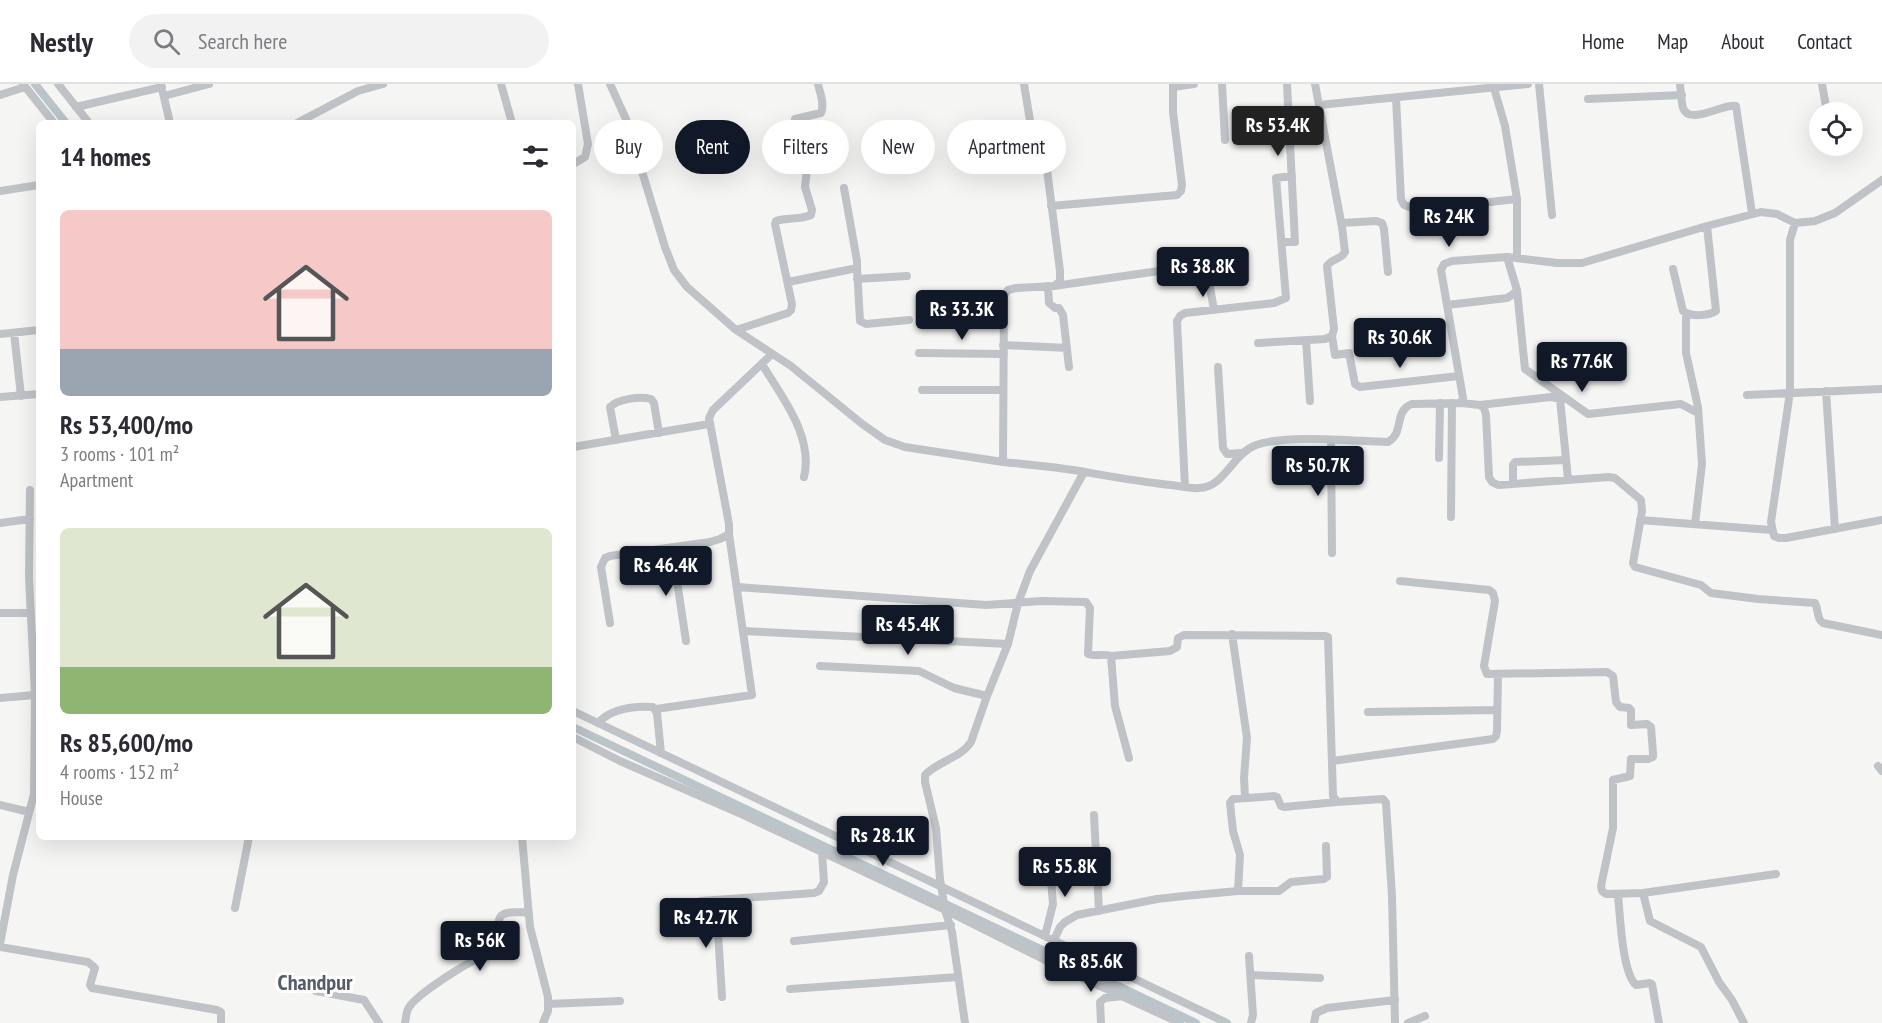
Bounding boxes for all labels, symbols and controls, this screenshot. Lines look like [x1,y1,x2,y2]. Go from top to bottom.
search box [129,14,549,68]
text: Nestly [30,23,93,60]
icon: search [150,25,183,58]
text: Search here [198,27,287,55]
text: Home [1582,28,1624,55]
text: Map [1657,28,1688,55]
text: About [1721,28,1764,55]
text: Contact [1797,28,1852,55]
map controls [1809,102,1863,156]
button: locate [1809,102,1863,156]
pin: Rs 53.4K [1216,106,1340,157]
text: Rs 53.4K [1246,112,1310,138]
chip: Buy [594,120,663,174]
chip: Rent [675,120,750,174]
chip: Filters [762,120,849,174]
chip: New [861,120,935,174]
chip: Apartment [947,120,1066,174]
text: 14 homes [60,140,151,173]
icon: filters [519,140,552,173]
pin: Rs 24K [1400,197,1498,248]
text: Rs 24K [1424,203,1474,229]
pin: Rs 38.8K [1141,247,1265,298]
icon: home [252,249,360,357]
text: Rs 38.8K [1171,253,1235,279]
pin: Rs 33.3K [900,290,1024,341]
text: Rs 33.3K [930,296,994,322]
pin: Rs 30.6K [1338,318,1462,369]
text: Rs 30.6K [1368,324,1432,350]
pin: Rs 77.6K [1520,342,1644,393]
text: Rs 77.6K [1551,348,1613,374]
text: Rs 53,400/mo [60,408,193,441]
text: 3 rooms · 101 m² [60,441,179,467]
pin: Rs 50.7K [1256,446,1380,497]
text: Rs 50.7K [1286,452,1350,478]
text: Apartment [60,467,133,493]
pin: Rs 46.4K [604,546,728,597]
text: Rs 46.4K [634,552,698,578]
icon: home [252,567,360,675]
pin: Rs 45.4K [846,605,970,656]
text: Rs 45.4K [876,611,940,637]
text: Rs 85,600/mo [60,726,193,759]
text: 4 rooms · 152 m² [60,759,179,785]
text: House [60,785,103,811]
pin: Rs 28.1K [821,816,945,867]
text: Rs 28.1K [851,822,915,848]
pin: Rs 55.8K [1003,847,1127,898]
text: Rs 55.8K [1033,853,1097,879]
pin: Rs 42.7K [644,898,768,949]
text: Rs 42.7K [674,904,738,930]
pin: Rs 56K [431,921,529,972]
text: Rs 56K [455,927,505,953]
pin: Rs 85.6K [1029,942,1153,993]
text: Rs 85.6K [1059,948,1123,974]
district label: Chandpur [278,968,353,996]

